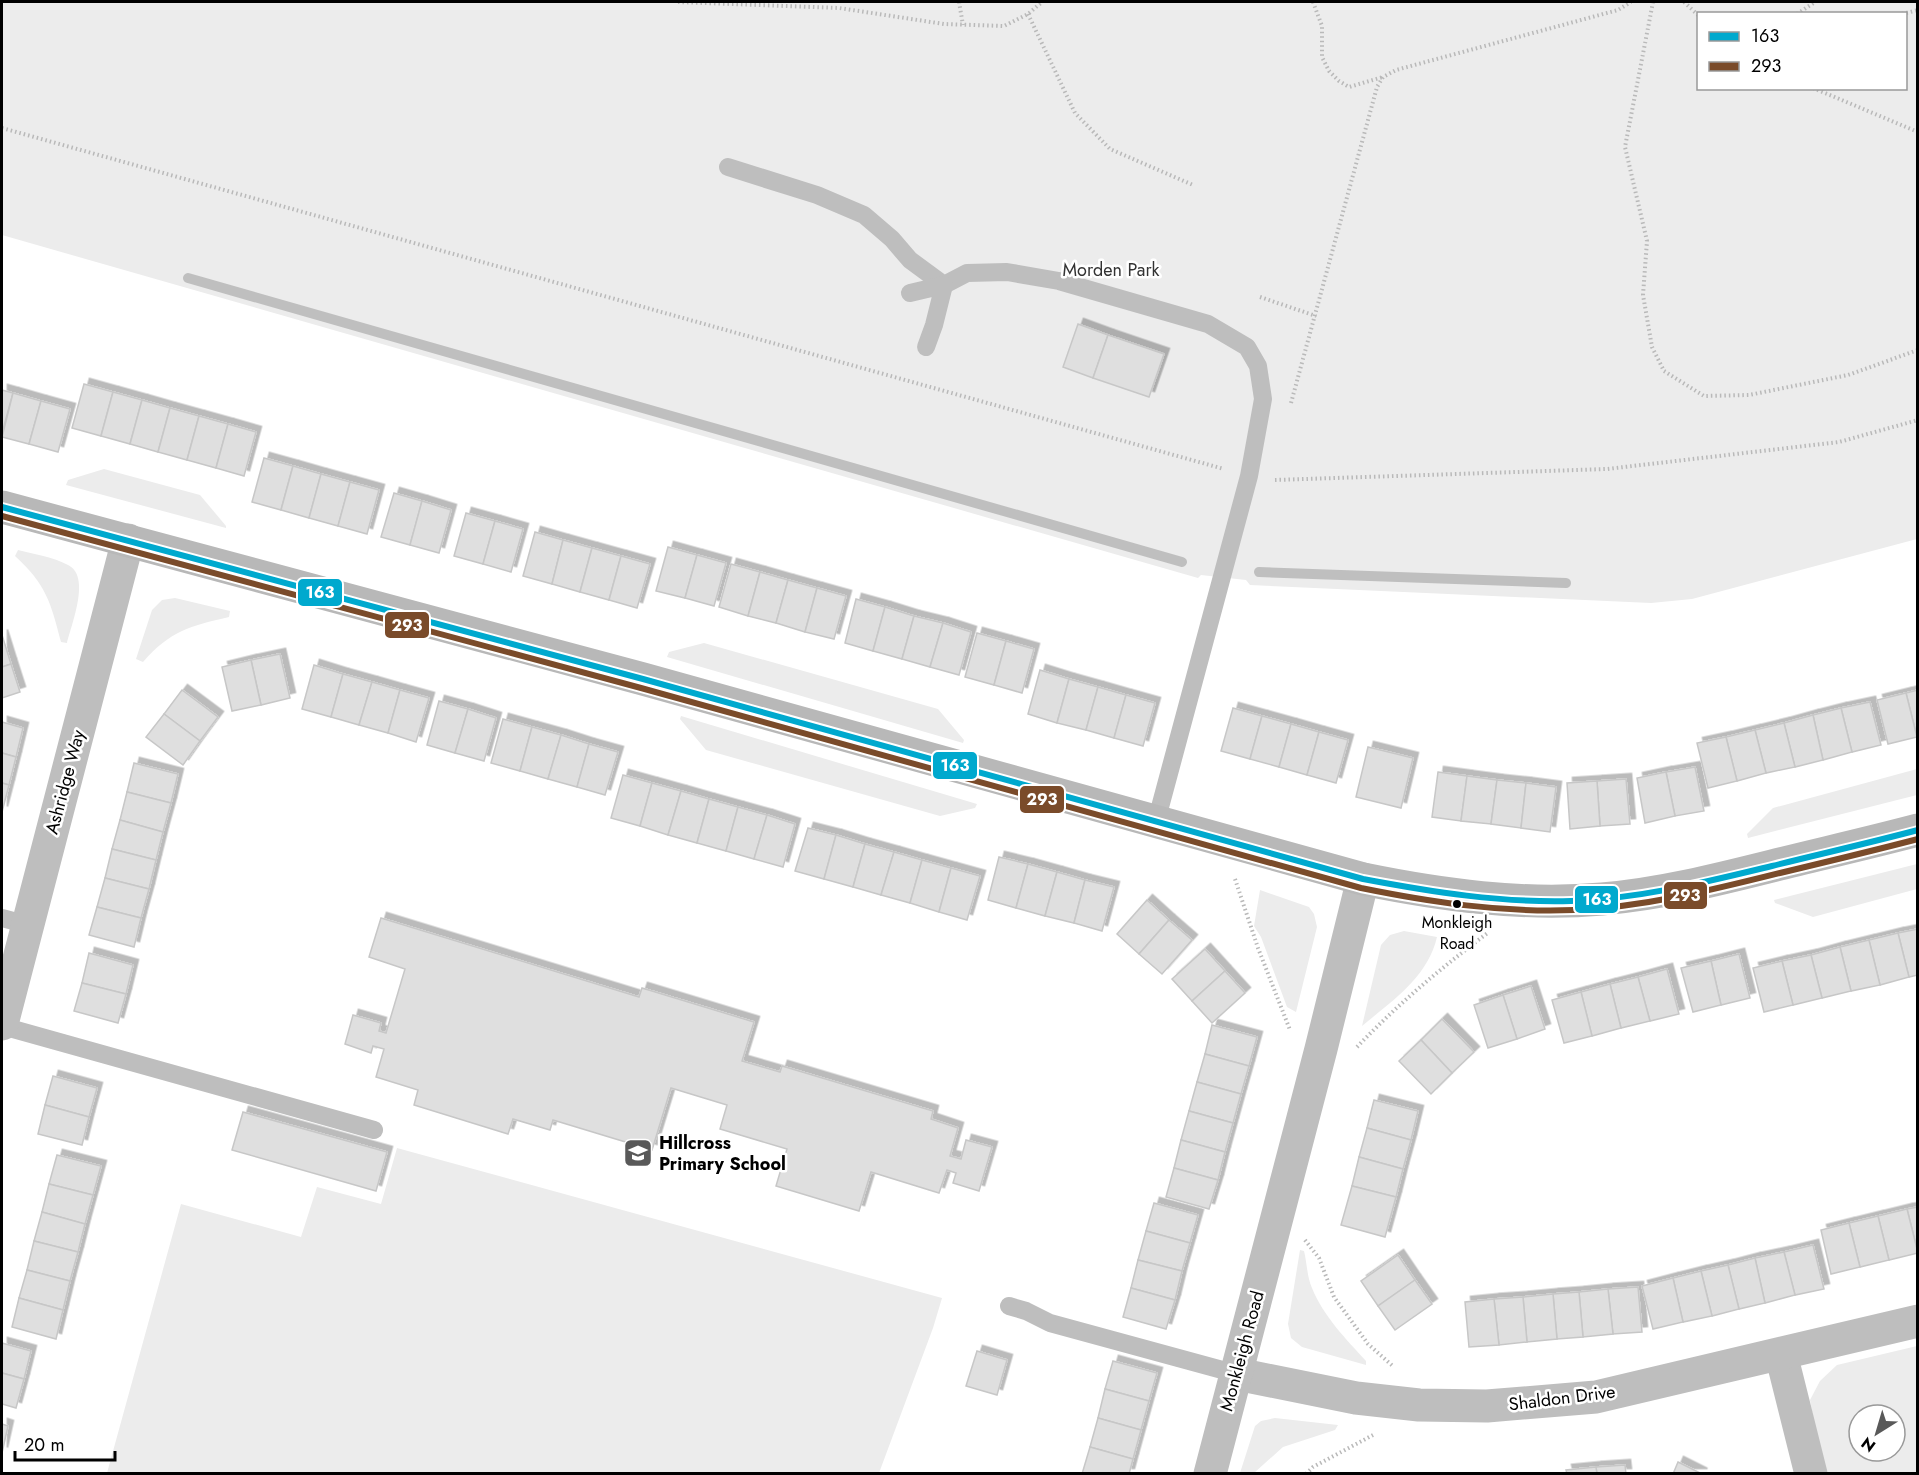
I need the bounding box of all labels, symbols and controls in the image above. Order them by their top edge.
legend [1697,12,1907,90]
text: 163 [1751,23,1779,49]
text: 293 [1751,53,1782,79]
park label: Morden Park [1062,257,1160,283]
line badge: 163 [297,578,343,607]
text: 163 [306,581,334,604]
line badge: 293 [384,611,430,639]
text: 293 [391,614,423,637]
street label: Ashridge Way [39,727,91,837]
line badge: 163 [932,751,978,780]
text: 163 [941,754,969,777]
line badge: 293 [1019,785,1065,814]
text: 293 [1026,788,1058,811]
line badge: 293 [1663,881,1708,910]
text: 293 [1669,884,1701,907]
line badge: 163 [1574,885,1619,914]
text: 163 [1583,888,1611,911]
marker: Monkleigh Road [1451,898,1463,910]
place label: Monkleigh Road [1422,911,1492,955]
place label: Hillcross Primary School [659,1130,786,1177]
school or university icon: Hillcross Primary School [622,1137,654,1169]
street label: Monkleigh Road [1213,1288,1271,1414]
street label: Shaldon Drive [1507,1379,1617,1417]
north arrow [1847,1403,1907,1463]
scale bar [15,1424,116,1462]
text: 20 m [24,1432,64,1458]
text: N [1856,1432,1880,1458]

